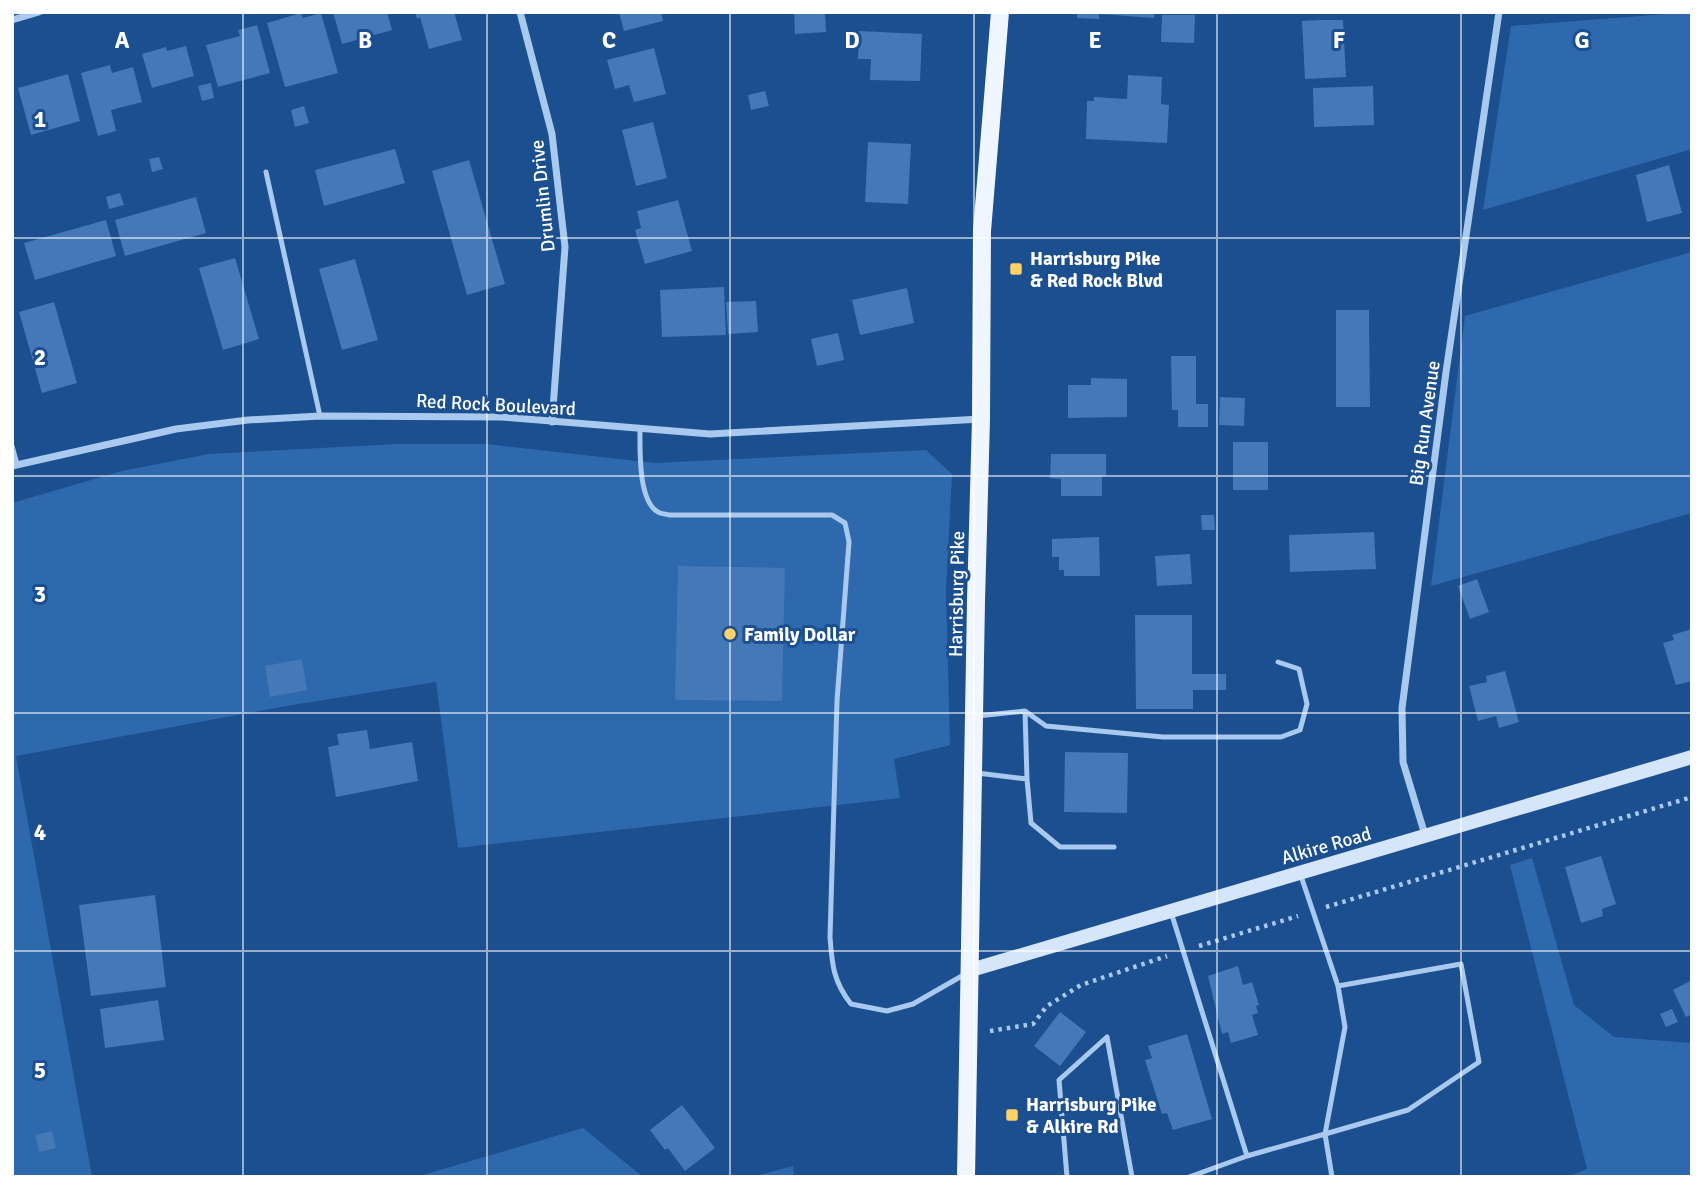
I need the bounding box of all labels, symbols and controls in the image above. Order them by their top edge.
text: A [115,26,130,55]
text: B [358,26,372,55]
text: C [602,26,616,55]
text: D [844,26,860,55]
text: E [1088,26,1102,55]
text: F [1333,26,1345,55]
text: G [1574,26,1590,55]
text: 1 [34,105,46,134]
street label: Drumlin Drive [525,139,561,253]
place label: Harrisburg Pike & Red Rock Blvd [1030,247,1163,293]
marker: Harrisburg Pike & Red Rock Blvd [1008,261,1024,277]
text: 2 [34,343,46,372]
street label: Big Run Avenue [1404,359,1446,487]
street label: Red Rock Boulevard [415,389,577,421]
street label: Harrisburg Pike [944,531,970,657]
text: 3 [34,580,46,609]
place label: Family Dollar [744,623,856,647]
marker: Family Dollar [722,626,738,642]
text: 4 [34,818,46,847]
street label: Alkire Road [1278,822,1374,870]
text: 5 [34,1056,46,1085]
place label: Harrisburg Pike & Alkire Rd [1026,1093,1157,1139]
marker: Harrisburg Pike & Alkire Rd [1004,1107,1020,1123]

